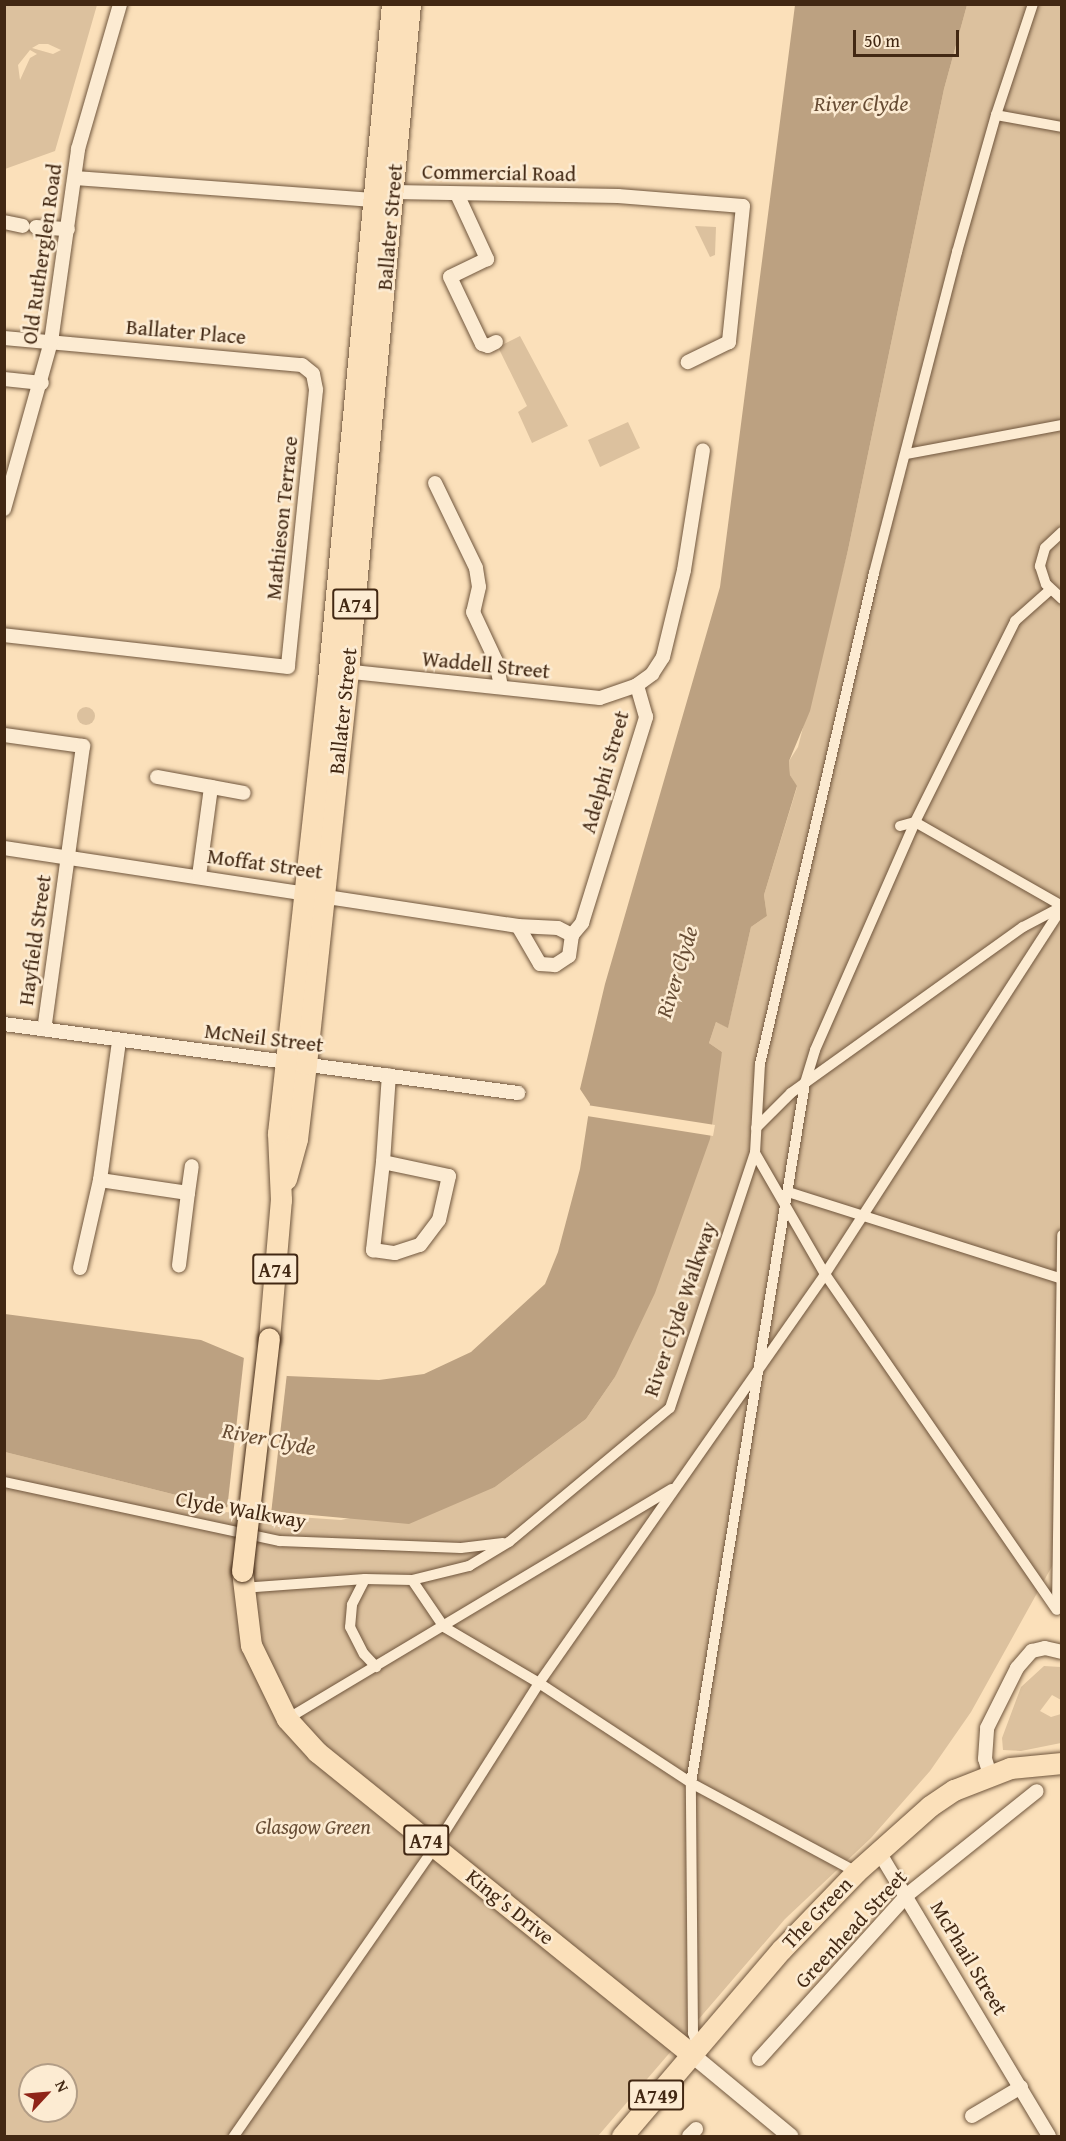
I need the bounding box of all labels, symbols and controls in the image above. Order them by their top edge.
scale bar [856,18,962,56]
text: 50 m [864,27,900,54]
water label: River Clyde [814,91,908,117]
street label: Commercial Road [422,159,576,187]
street label: Old Rutherglen Road [17,162,67,346]
street label: Ballater Street [372,163,408,291]
street label: Ballater Place [125,314,247,350]
street label: Mathieson Terrace [261,435,303,601]
road number: A74 [331,587,379,621]
street label: Ballater Street [324,646,362,776]
street label: Waddell Street [421,646,551,684]
street label: Adelphi Street [575,708,635,836]
street label: Moffat Street [206,843,324,885]
street label: Hayfield Street [13,873,57,1007]
water label: River Clyde [651,923,703,1021]
street label: McNeil Street [203,1018,325,1058]
street label: River Clyde Walkway [638,1218,722,1400]
road number: A74 [251,1252,299,1286]
water label: River Clyde [220,1417,318,1461]
street label: Clyde Walkway [174,1486,308,1534]
park label: Glasgow Green [255,1814,371,1840]
road number: A74 [402,1823,450,1857]
street label: King's Drive [461,1864,559,1950]
street label: Greenhead Street [790,1865,912,1993]
street label: The Green [777,1872,857,1954]
street label: McPhail Street [925,1896,1013,2020]
north arrow [18,2063,78,2123]
text: N [49,2076,76,2096]
road number: A749 [628,2078,684,2112]

